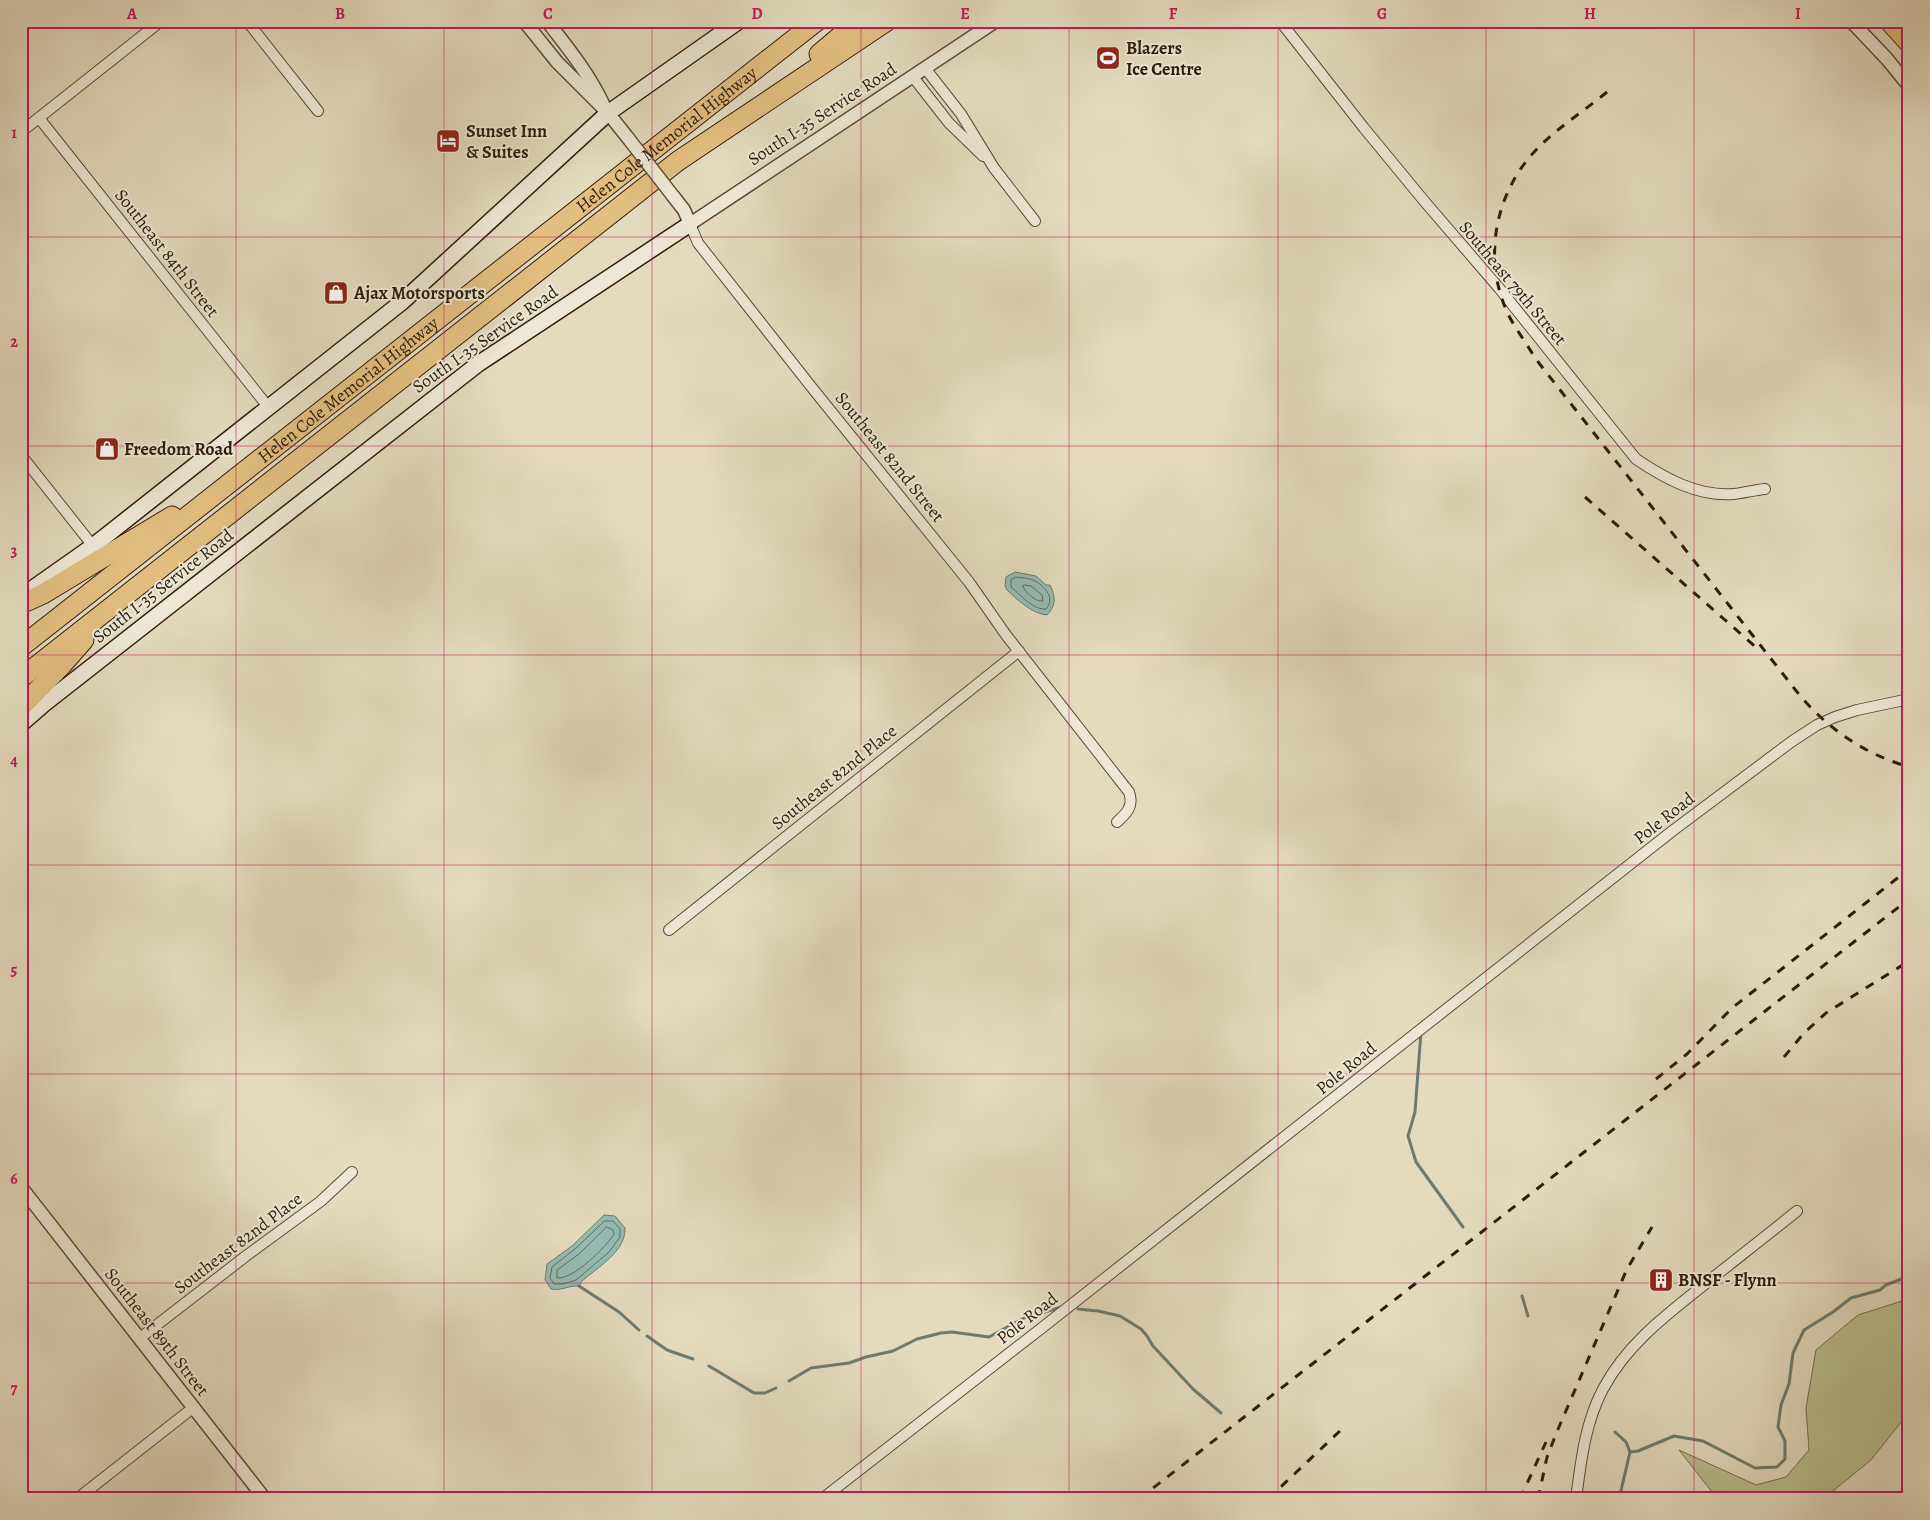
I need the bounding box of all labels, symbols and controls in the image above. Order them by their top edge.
text: A [126,3,138,25]
text: B [335,3,345,25]
text: C [543,3,553,25]
text: D [751,3,763,25]
text: E [960,3,970,25]
text: F [1169,3,1178,25]
text: G [1377,3,1387,25]
text: H [1584,3,1596,25]
text: I [1795,3,1801,25]
place label: Blazers Ice Centre [1126,36,1202,81]
sports icon: Blazers Ice Centre [1095,45,1121,71]
street label: South I-35 Service Road [743,57,901,171]
street label: Helen Cole Memorial Highway [571,60,762,218]
place label: Sunset Inn & Suites [466,119,547,164]
text: 1 [11,122,17,144]
hotel icon: Sunset Inn & Suites [435,128,461,154]
street label: Southeast 84th Street [109,184,225,322]
street label: Southeast 79th Street [1454,216,1572,350]
street label: South I-35 Service Road [407,279,563,398]
shop icon: Ajax Motorsports [323,280,349,306]
place label: Ajax Motorsports [353,281,485,305]
street label: Helen Cole Memorial Highway [253,311,444,468]
text: 2 [10,331,18,353]
street label: Southeast 82nd Street [830,387,950,527]
shop icon: Freedom Road [94,436,120,462]
place label: Freedom Road [124,437,233,461]
street label: South I-35 Service Road [88,523,239,649]
text: 3 [11,540,18,562]
street label: Southeast 82nd Place [766,719,902,835]
text: 4 [10,750,18,772]
street label: Pole Road [1628,786,1700,849]
text: 5 [11,959,18,981]
street label: Pole Road [1311,1036,1382,1100]
text: 6 [10,1168,18,1190]
street label: Southeast 82nd Place [169,1187,307,1299]
street label: Southeast 89th Street [99,1263,215,1401]
building icon: BNSF - Flynn [1648,1267,1674,1293]
place label: BNSF - Flynn [1678,1268,1777,1292]
street label: Pole Road [991,1286,1063,1349]
text: 7 [11,1378,18,1400]

